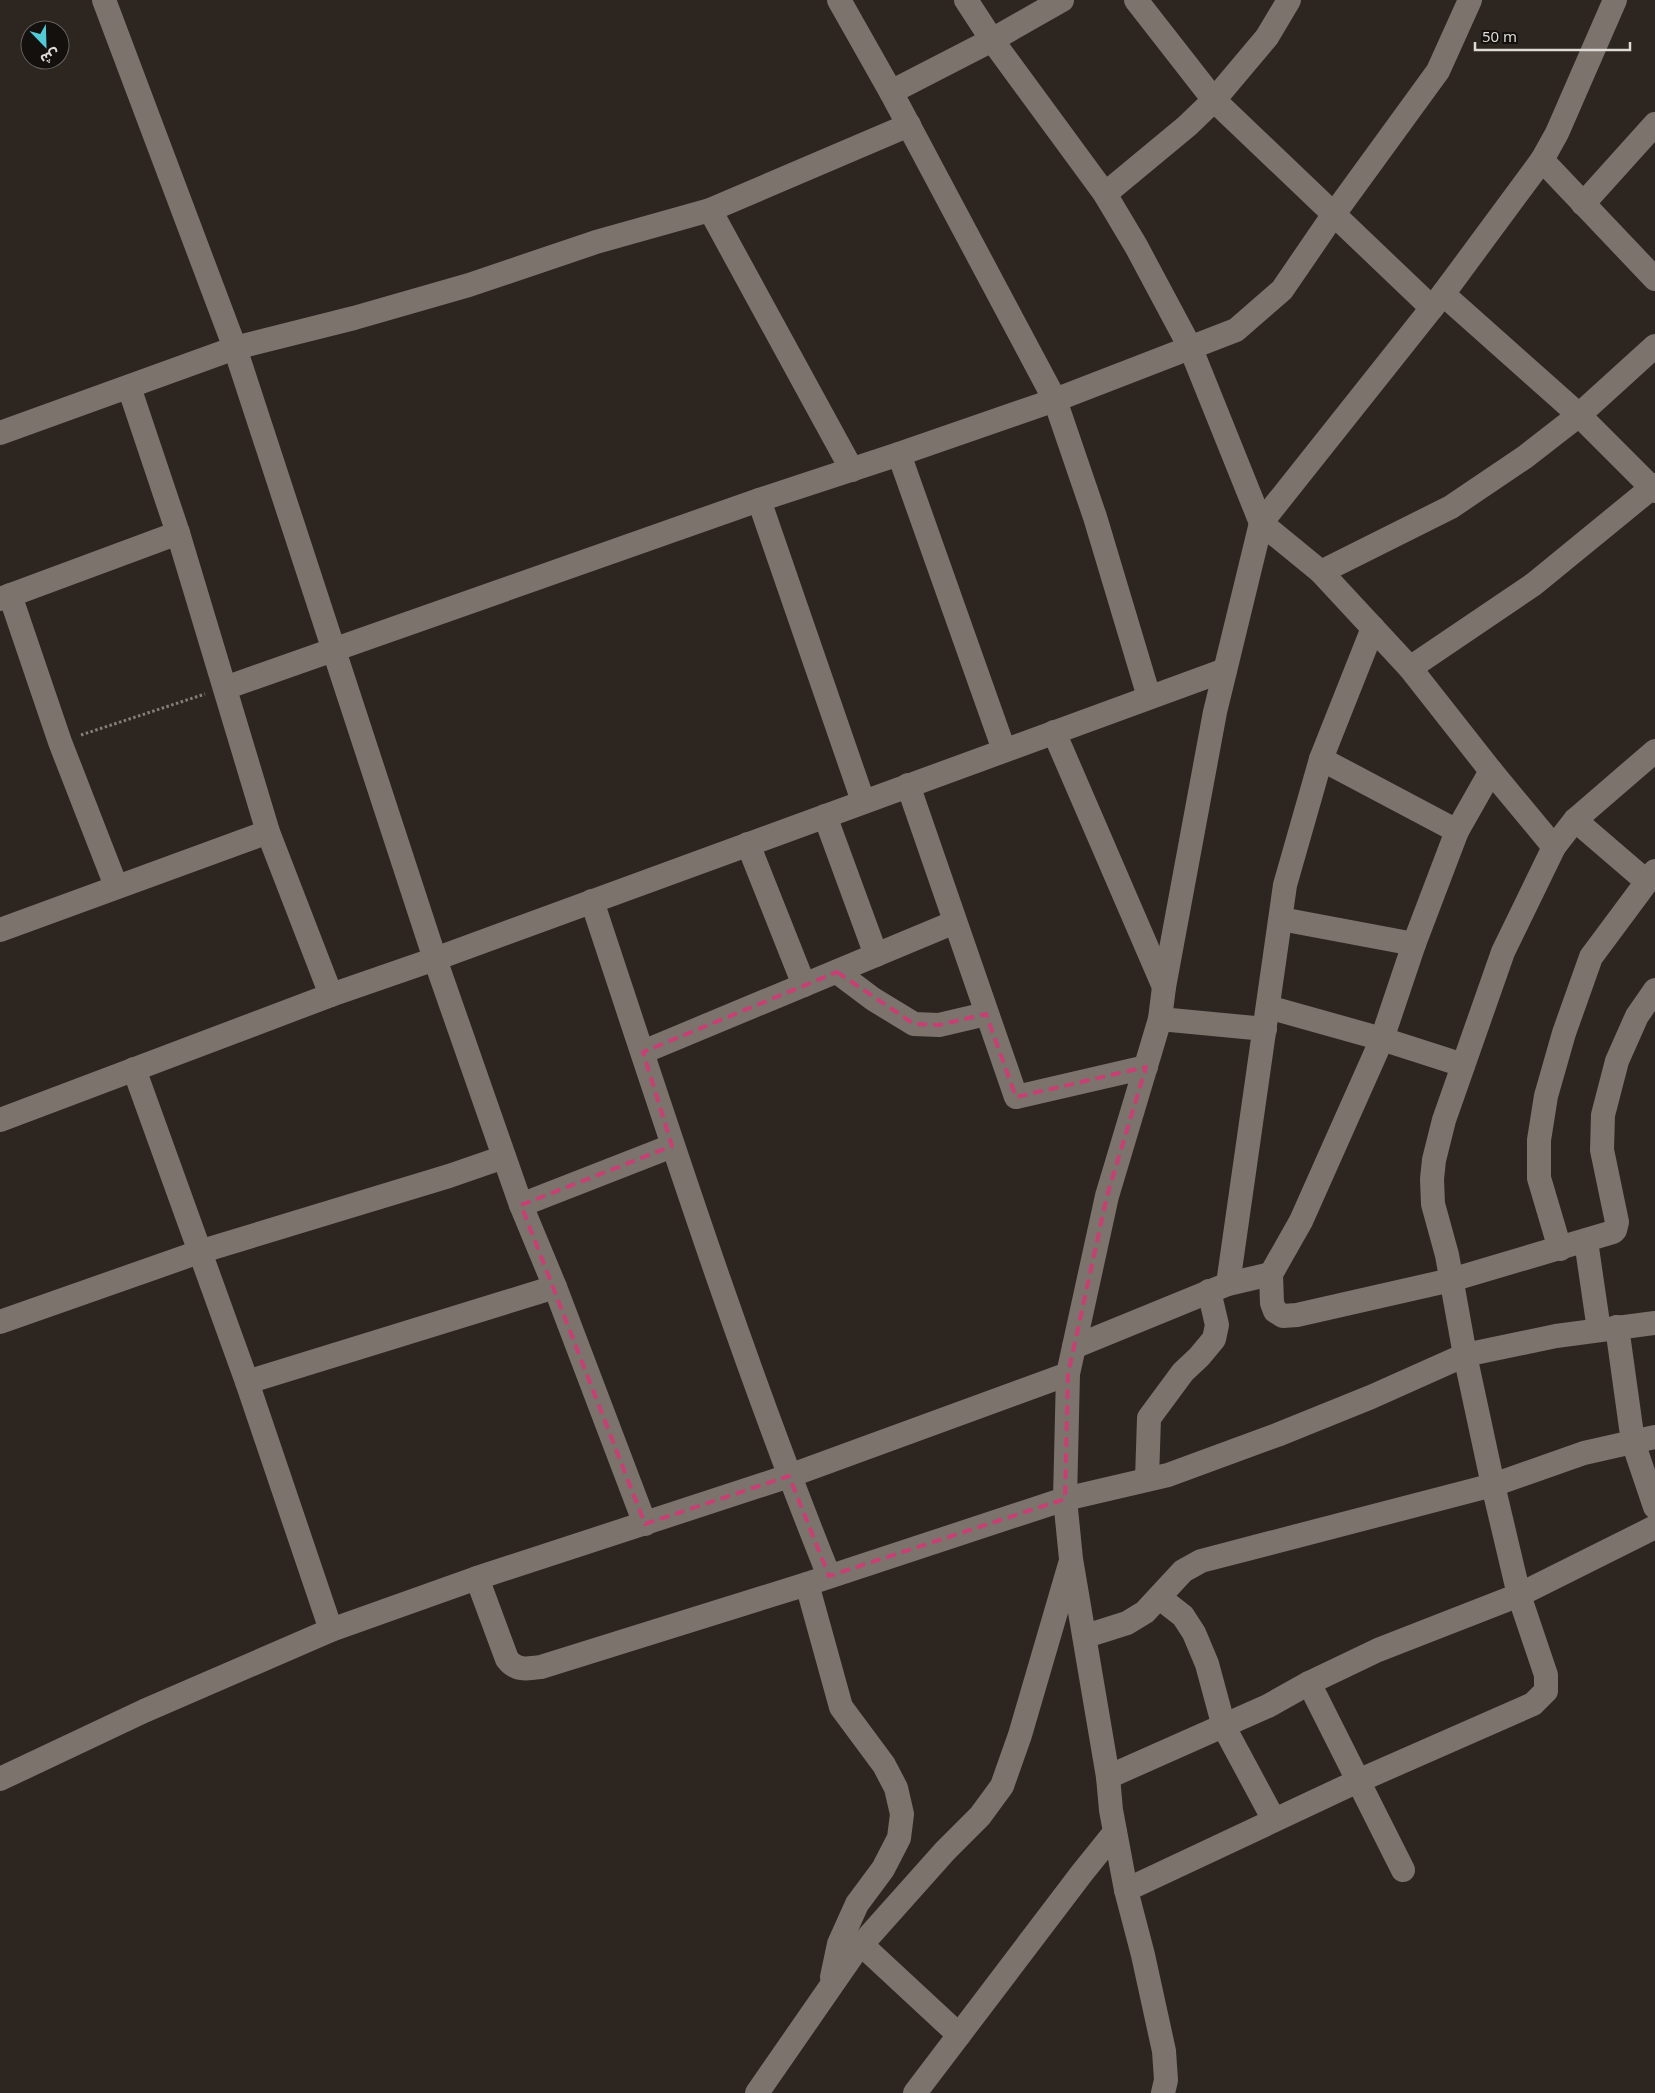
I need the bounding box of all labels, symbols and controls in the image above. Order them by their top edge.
north arrow [20,20,70,70]
scale bar [1475,20,1630,52]
text: 50 m [1482,21,1517,53]
text: ش [35,39,64,74]

